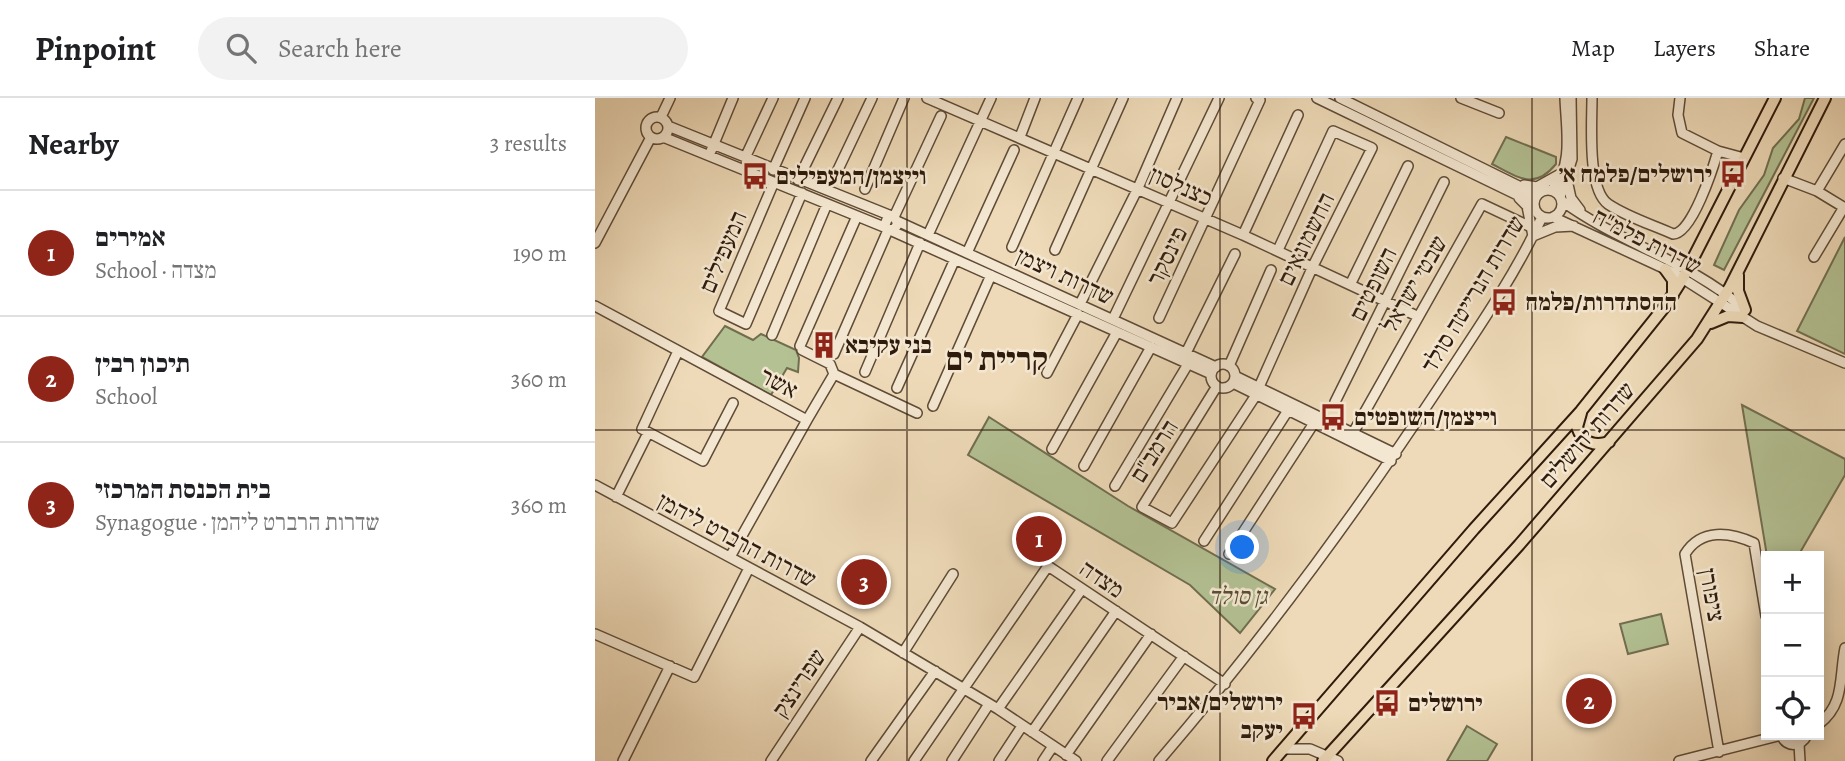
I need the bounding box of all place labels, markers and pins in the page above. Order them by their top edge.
place label: ירושלים/פלמח א׳ [1558,158,1712,190]
bus stop icon: ירושלים/פלמח א׳ [1718,159,1748,189]
place label: וייצמן/המעפילים [776,160,927,192]
bus stop icon: וייצמן/המעפילים [740,161,770,191]
place label: ההסתדרות/פלמח [1525,286,1677,318]
bus stop icon: ההסתדרות/פלמח [1489,287,1519,317]
place label: בני עקיבא [845,329,932,361]
building icon: בני עקיבא [809,330,839,360]
place label: וייצמן/השופטים [1354,401,1498,433]
bus stop icon: וייצמן/השופטים [1318,402,1348,432]
pin: 1 [1016,513,1062,565]
pin: 3 [841,556,887,608]
pin: 2 [1566,675,1612,727]
place label: ירושלים/אביר יעקב [1157,686,1283,746]
place label: ירושלים [1408,687,1483,719]
bus stop icon: ירושלים [1372,688,1402,718]
bus stop icon: ירושלים/אביר יעקב [1289,701,1319,731]

